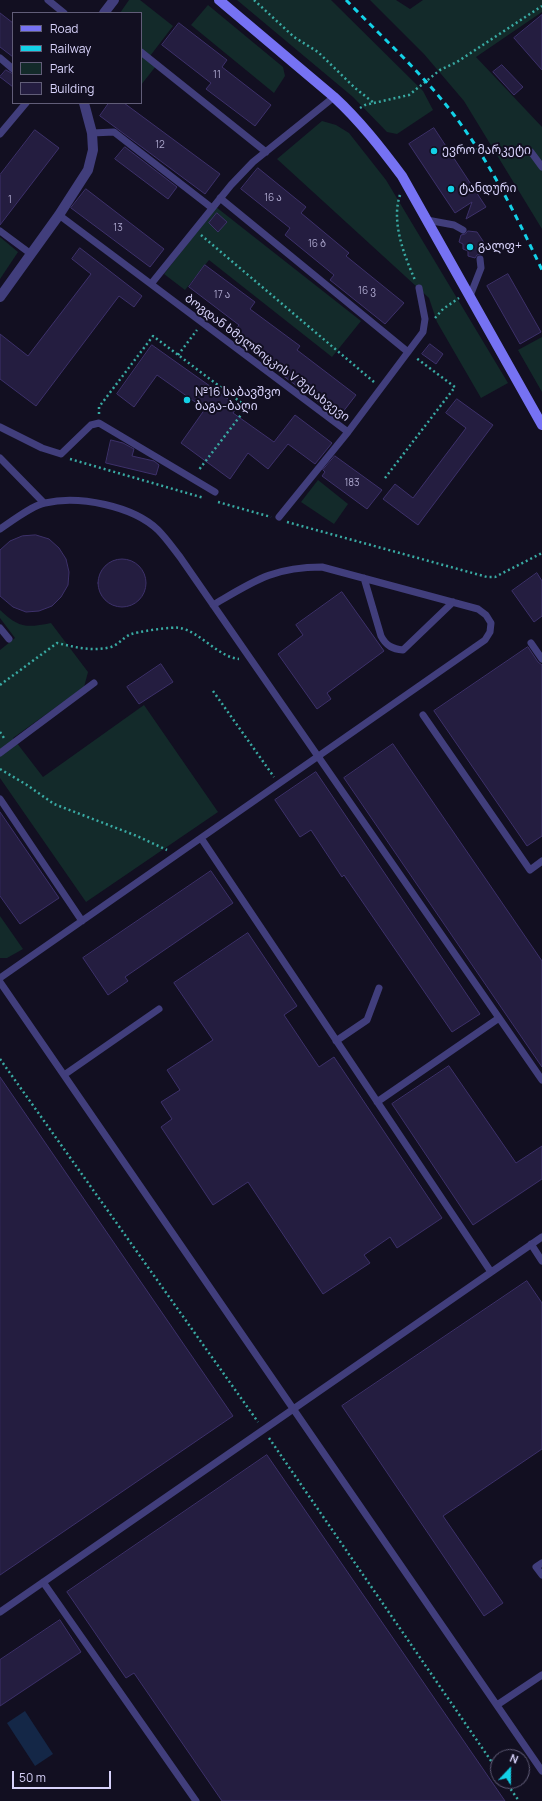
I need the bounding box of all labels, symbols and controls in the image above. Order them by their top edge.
legend [12,12,142,104]
text: Road [50,20,78,37]
text: Railway [50,40,91,57]
text: Park [50,60,74,77]
house number: 11 [213,69,221,81]
text: Building [50,80,94,97]
house number: 12 [155,139,165,151]
place label: ევრო მარკეტი [442,144,531,158]
marker: ევრო მარკეტი [429,146,439,156]
place label: ტანდური [459,182,516,196]
marker: ტანდური [446,184,456,194]
house number: 16 ა [264,192,282,204]
house number: 1 [8,194,12,206]
house number: 13 [113,222,123,234]
house number: 16 ბ [308,238,326,250]
place label: გალფ+ [478,240,522,254]
marker: გალფ+ [465,242,475,252]
house number: 16 ვ [358,285,376,297]
house number: 17 ა [214,289,230,301]
street label: ბოგდან ხმელნიცკის V შესახვევი [182,291,352,425]
place label: №16 საბავშვო ბაგა-ბაღი [195,386,281,414]
marker: №16 საბავშვო ბაგა-ბაღი [182,395,192,405]
house number: 183 [344,477,360,489]
north arrow [490,1749,530,1789]
text: N [508,1750,521,1767]
scale bar [14,1763,113,1789]
text: 50 m [19,1769,46,1786]

